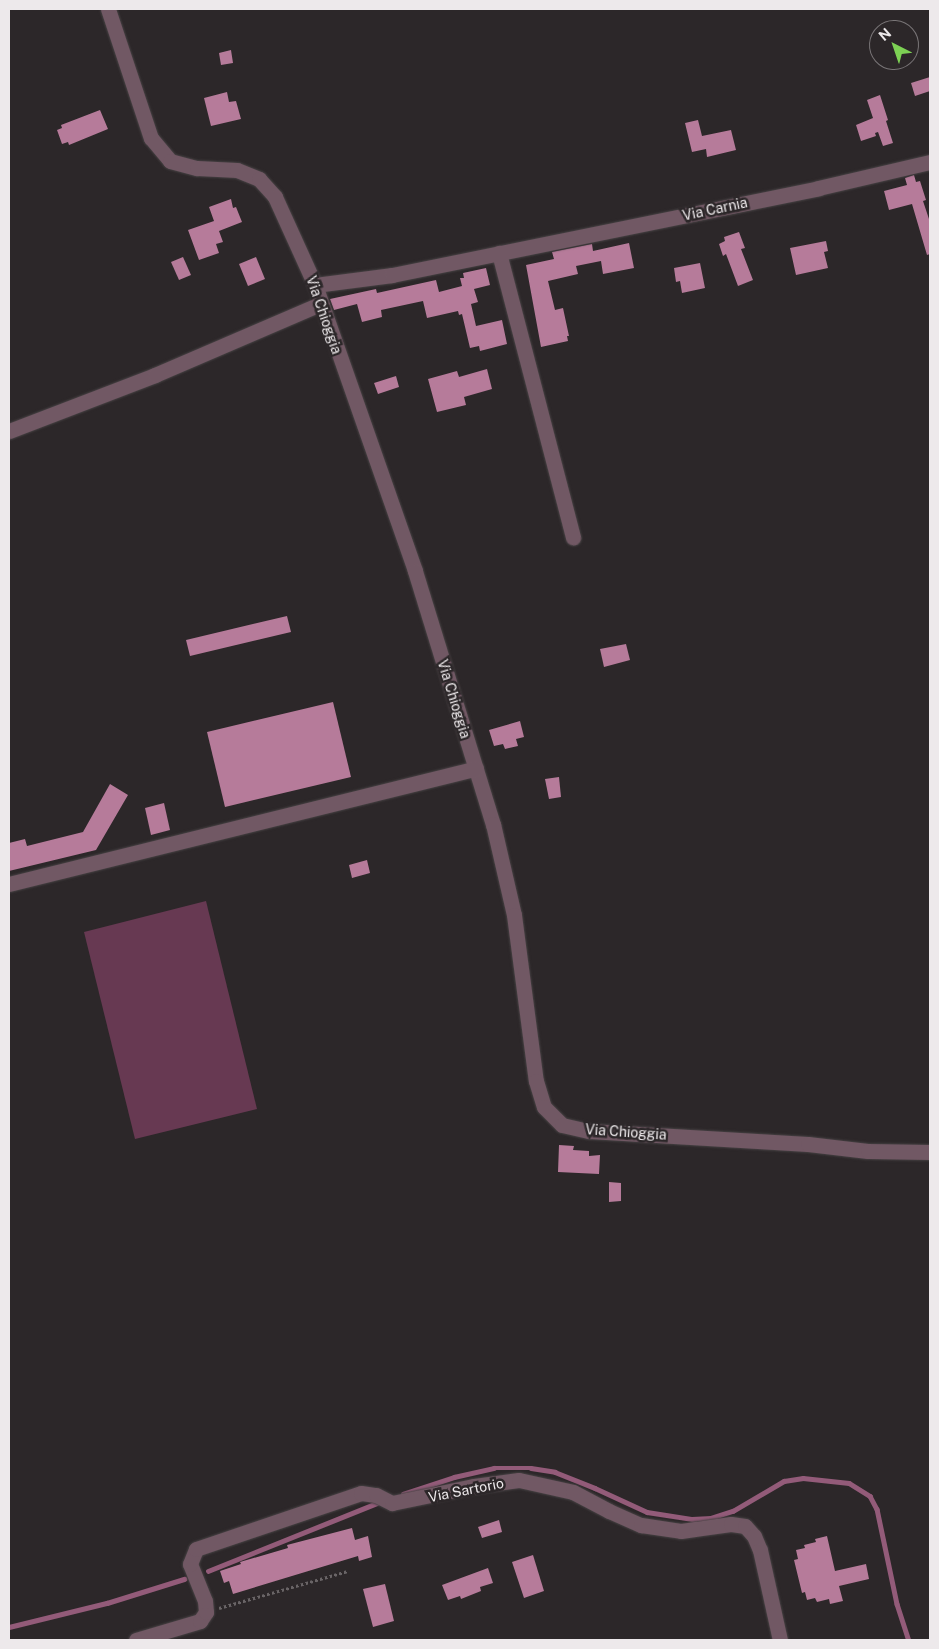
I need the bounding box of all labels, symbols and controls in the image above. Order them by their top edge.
north arrow [869,20,919,70]
text: N [875,25,894,44]
street label: Via Carnia [681,194,749,224]
street label: Via Chioggia [303,274,345,356]
street label: Via Chioggia [434,658,474,740]
street label: Via Chioggia [585,1121,667,1143]
street label: Via Sartorio [427,1474,505,1506]

